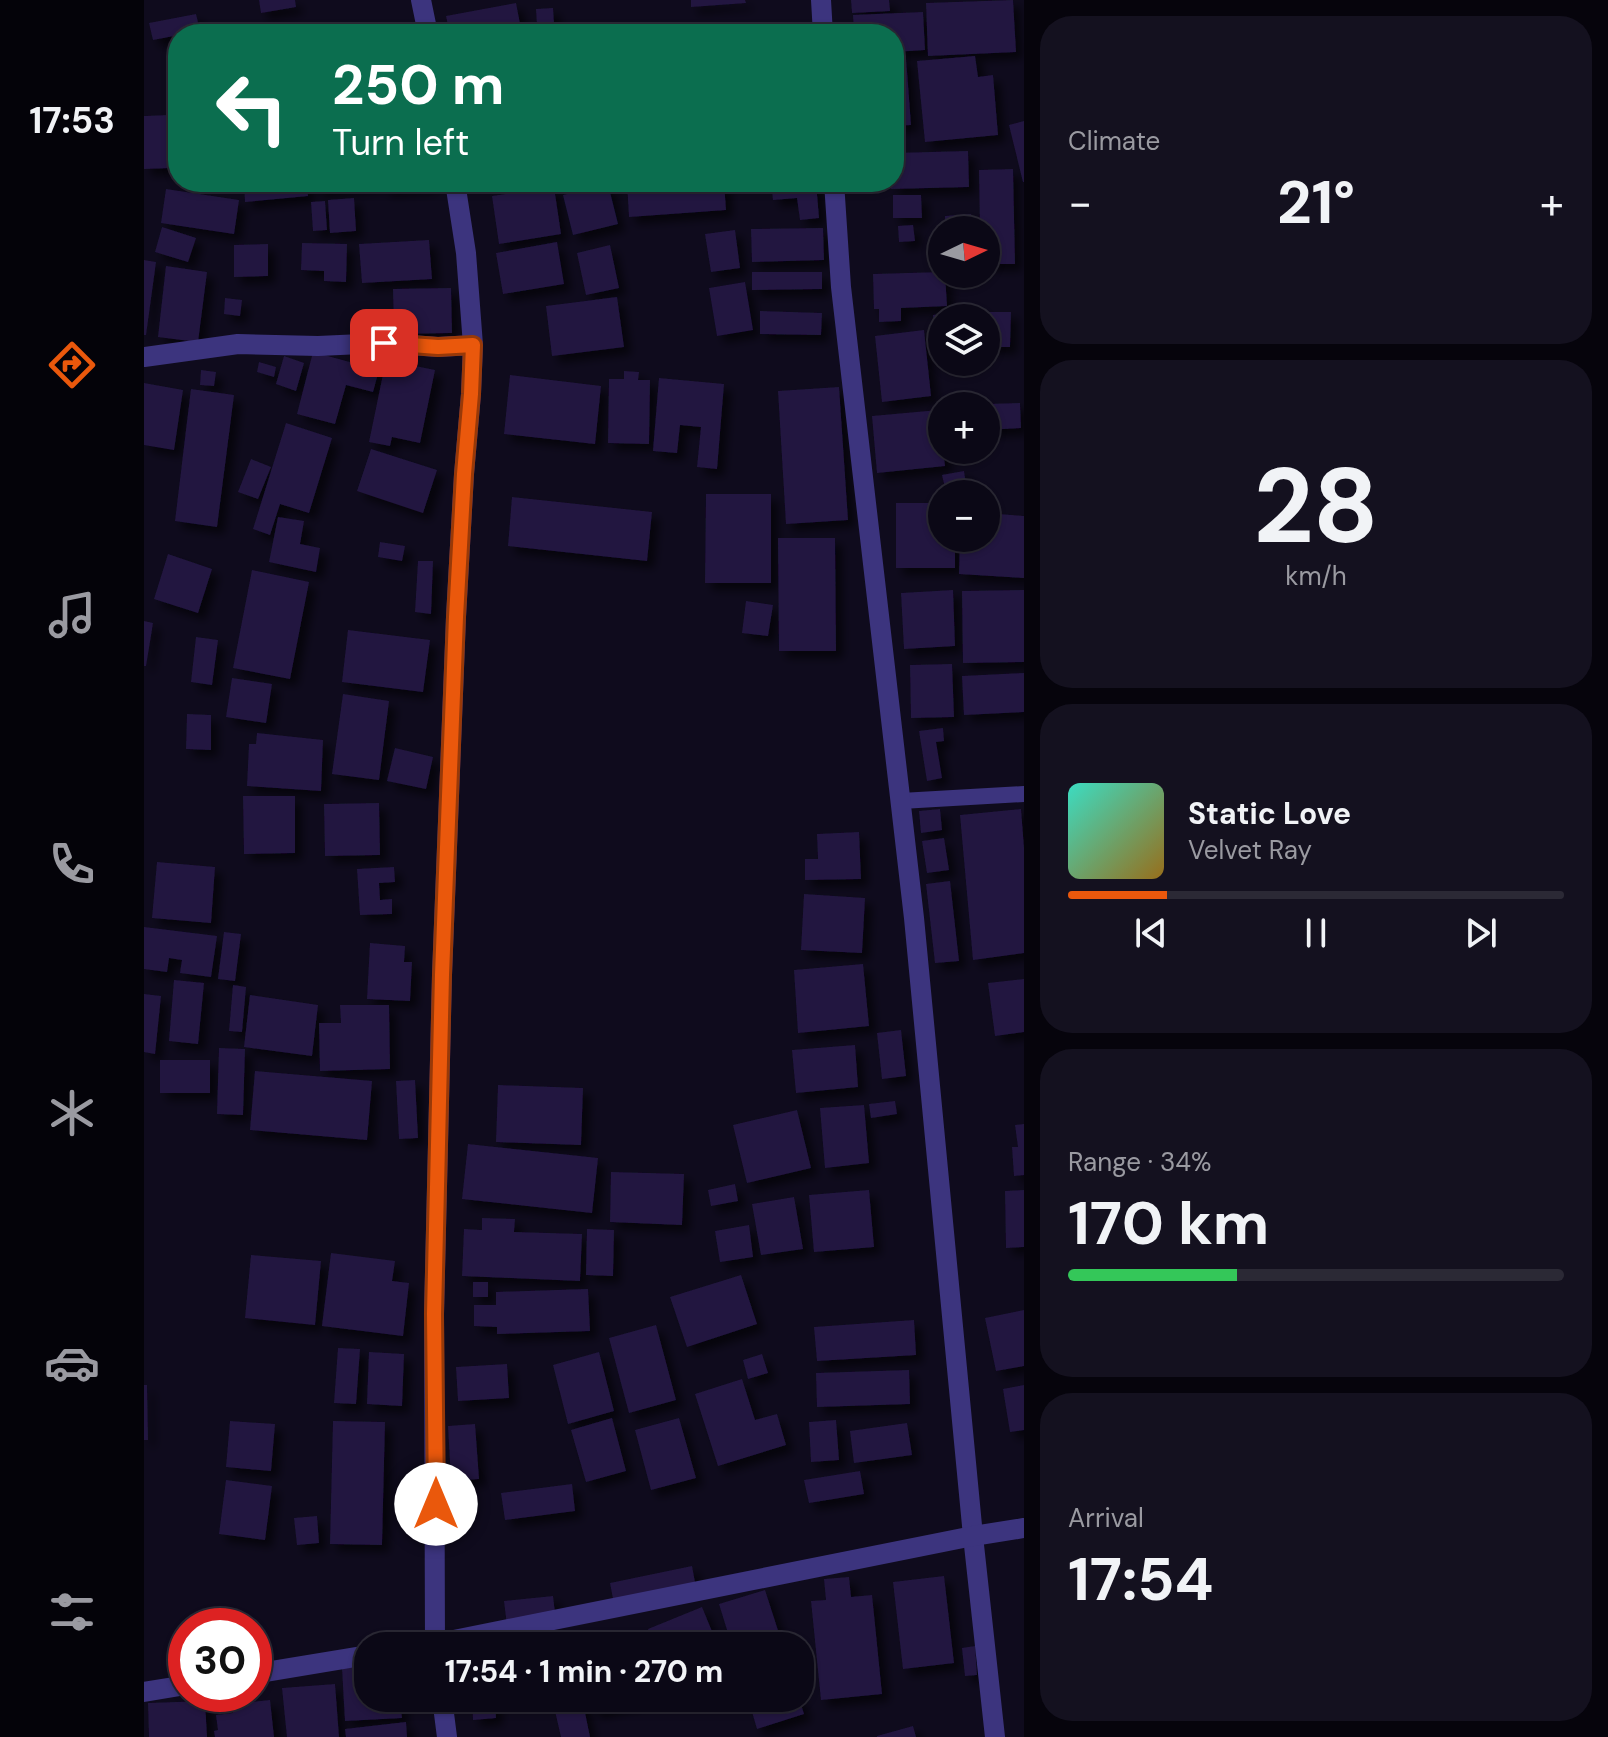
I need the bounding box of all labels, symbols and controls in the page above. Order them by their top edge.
text: 250 m [332,48,504,121]
icon: left [200,56,304,160]
text: 17:53 [29,97,115,144]
text: Turn left [332,119,469,166]
text: Climate [1068,124,1160,158]
text: 21° [1277,163,1355,242]
text: − [1068,174,1092,232]
text: + [1540,174,1564,232]
north arrow [928,216,1000,288]
map controls [928,216,1000,552]
button: layers [928,304,1000,376]
pin [350,309,418,377]
icon: arrive [362,321,406,365]
icon: directions [44,337,100,393]
button: + [928,392,1000,464]
text: 28 [1253,439,1379,574]
button: − [928,480,1000,552]
text: km/h [1285,559,1347,593]
icon: music [44,587,100,643]
text: Static Love [1188,794,1351,833]
text: Velvet Ray [1188,833,1312,867]
icon: phone [44,836,100,892]
icon: previous [1129,911,1173,955]
icon: pause [1294,911,1338,955]
icon: next [1459,911,1503,955]
icon: climate [44,1085,100,1141]
text: Range · 34% [1068,1145,1211,1179]
text: 170 km [1068,1184,1269,1263]
icon: car [44,1335,100,1391]
position arrow [394,1462,478,1546]
text: Arrival [1068,1501,1144,1535]
text: 17:54 [1068,1540,1214,1619]
icon: filters [44,1584,100,1640]
speed limit sign: 30 [168,1608,272,1712]
text: 17:54 · 1 min · 270 m [445,1652,723,1691]

